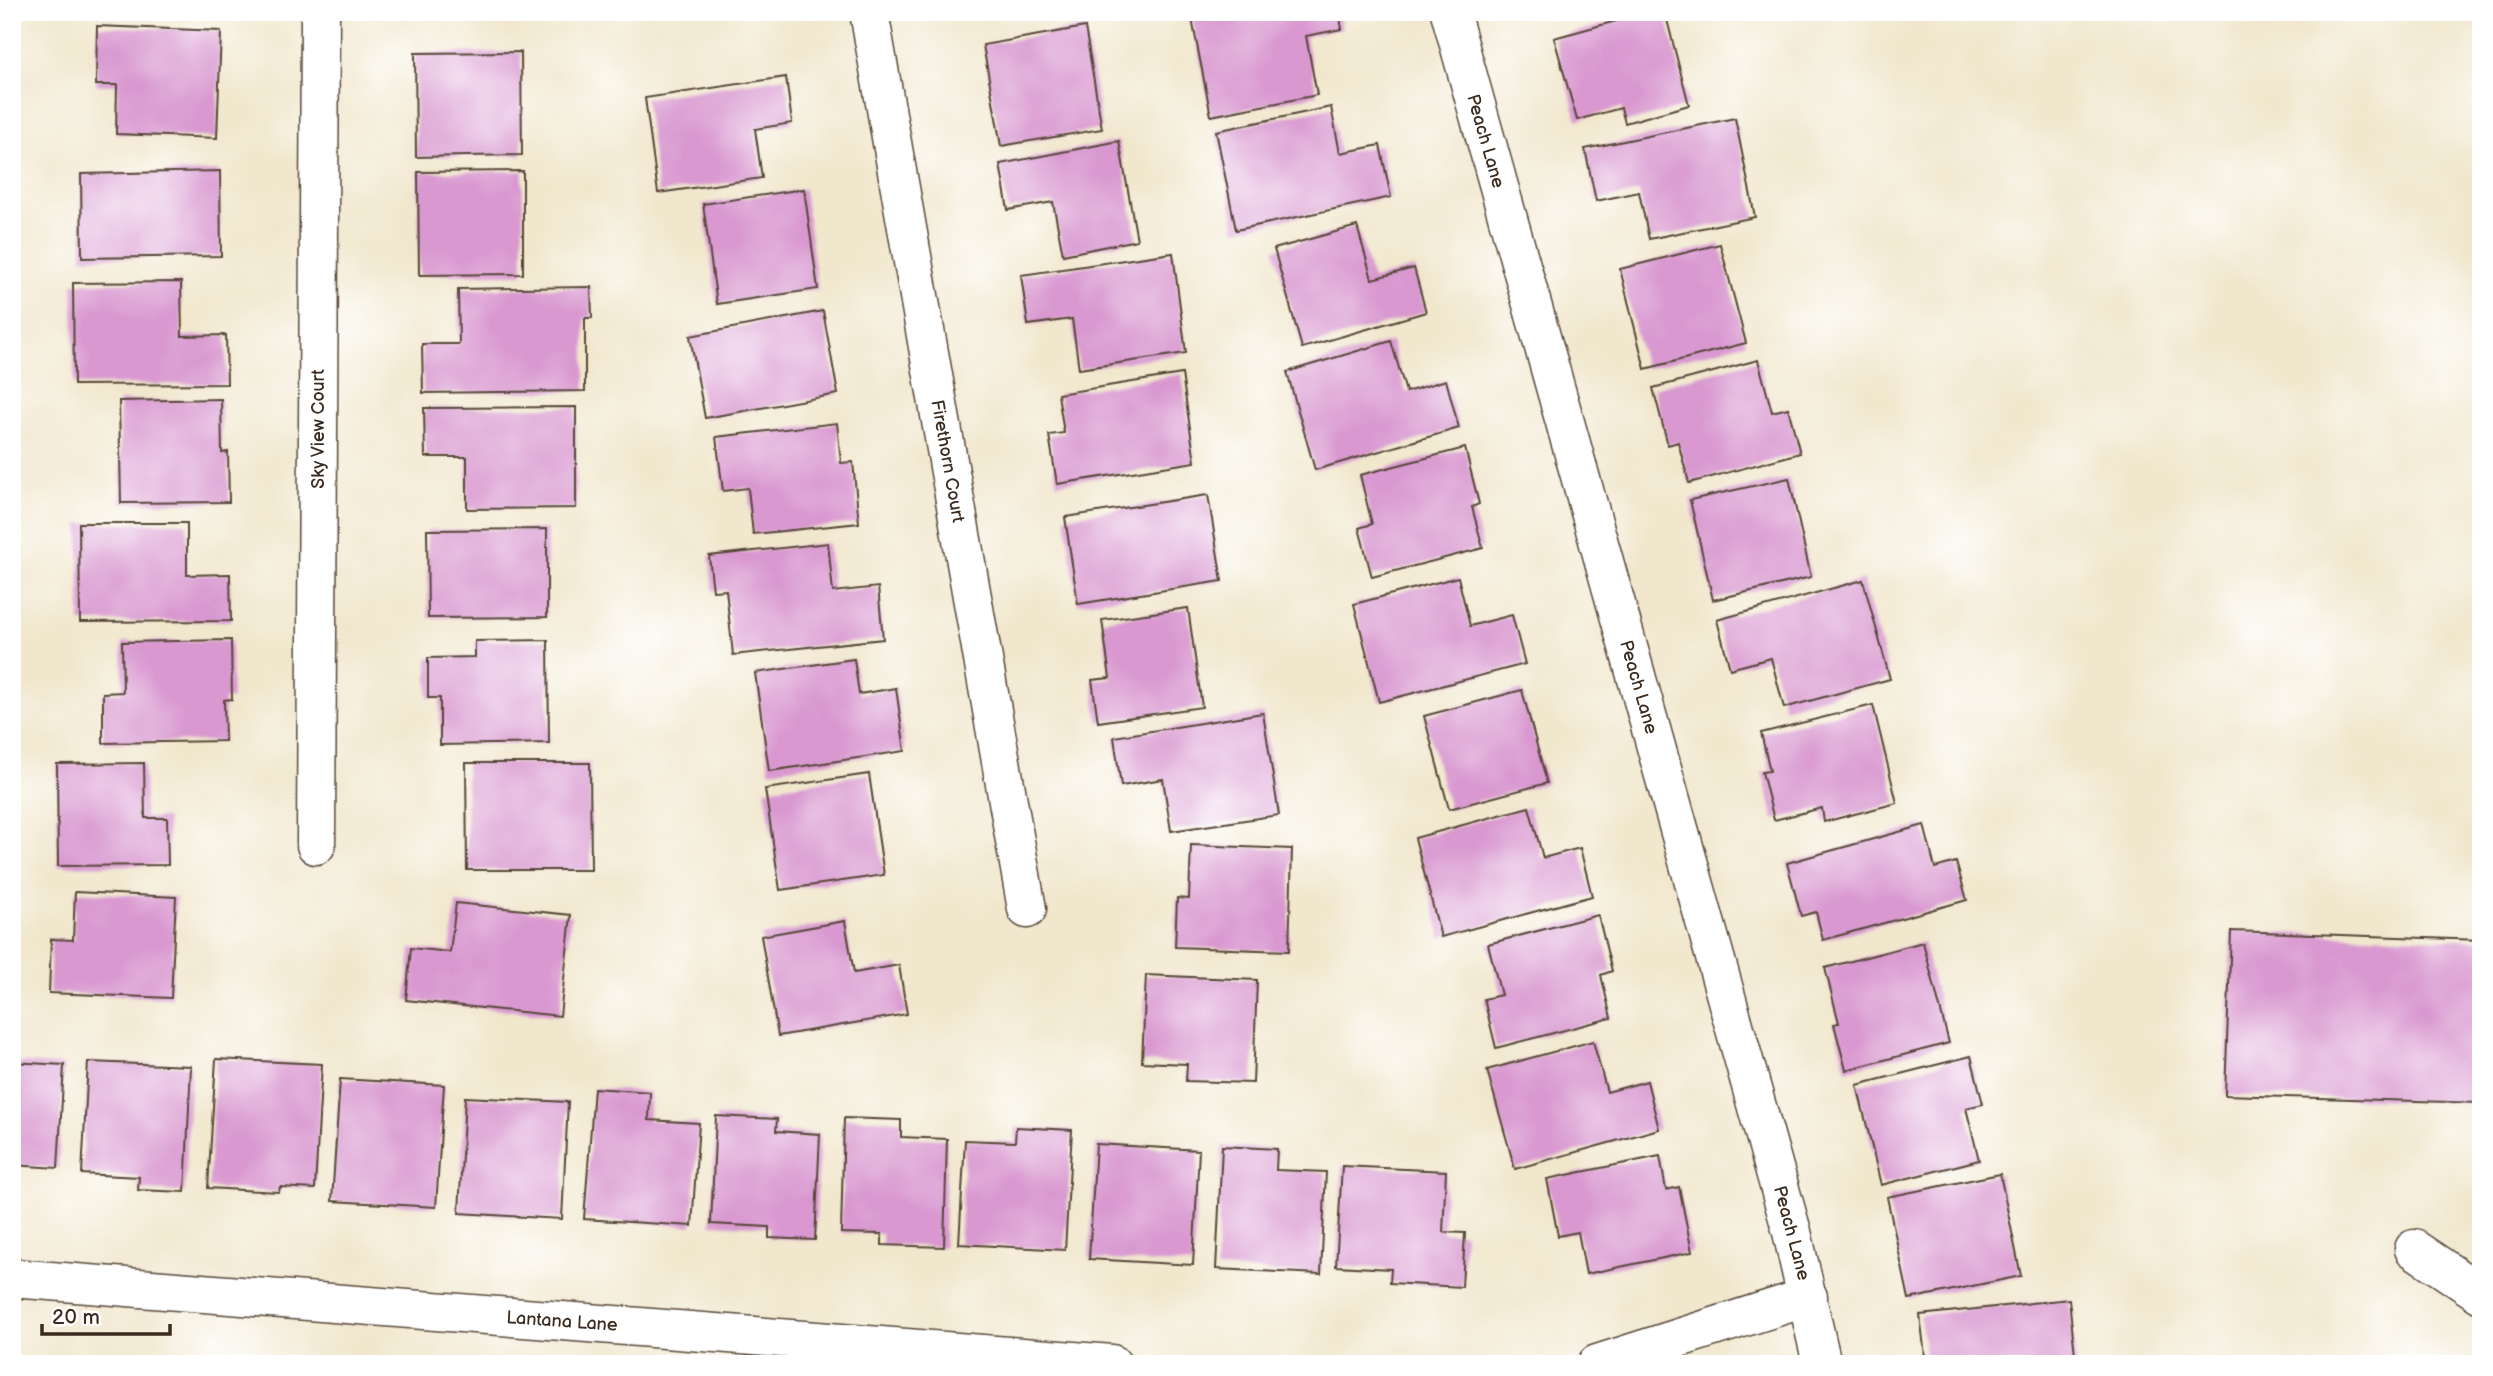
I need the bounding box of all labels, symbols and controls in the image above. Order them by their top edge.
street label: Peach Lane [1462,92,1509,191]
street label: Sky View Court [308,369,329,489]
street label: Firethorn Court [926,398,969,524]
street label: Peach Lane [1615,638,1662,737]
street label: Peach Lane [1769,1184,1814,1283]
scale bar [42,1292,170,1336]
text: 20 m [52,1305,100,1330]
street label: Lantana Lane [506,1307,619,1336]

